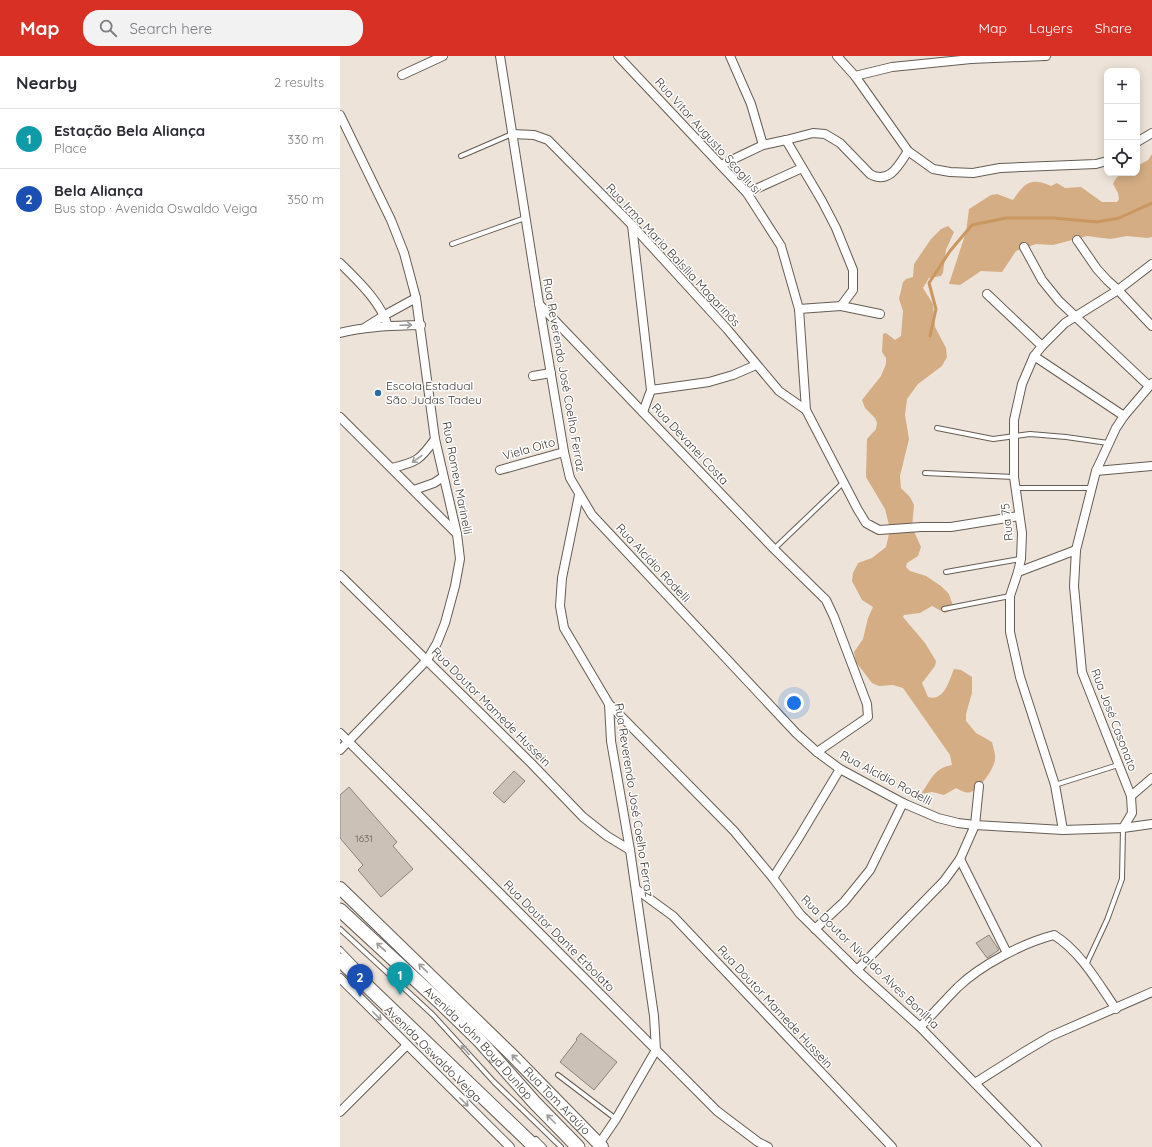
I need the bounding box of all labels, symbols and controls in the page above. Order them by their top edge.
search box [83,10,363,46]
text: Map [20,16,59,40]
icon: search [97,17,119,39]
text: Search here [129,19,212,38]
text: Map [978,19,1007,37]
text: Layers [1029,19,1073,37]
text: Share [1095,19,1132,37]
map controls [1104,68,1140,176]
button: + [1104,68,1140,104]
text: Nearby [16,72,77,93]
text: 2 results [274,74,324,90]
street label: Rua Vitor Augusto Scagliusi [652,74,765,197]
button: − [1104,104,1140,140]
text: Estação Bela Aliança [54,121,205,140]
text: 1 [26,131,32,147]
text: 330 m [287,131,324,147]
text: Place [54,140,87,156]
button: locate [1104,140,1140,176]
street label: Rua Irma Maria Balsília Magarinõs [603,180,744,330]
text: Bela Aliança [54,181,143,200]
text: 2 [25,191,33,207]
text: 350 m [287,191,324,207]
text: Bus stop · Avenida Oswaldo Veiga [54,200,257,216]
street label: Rua Reverendo José Coelho Ferraz [540,277,589,473]
one-way arrow [399,321,412,329]
place label: Escola Estadual São Judas Tadeu [386,378,482,407]
marker: Escola Estadual São Judas Tadeu [373,388,383,398]
street label: Rua Devanei Costa [649,400,732,488]
street label: Rua Romeu Marinelli [439,420,476,536]
street label: Viela Oito [501,434,557,463]
one-way arrow [412,455,423,463]
street label: Rua 75 [997,502,1016,542]
street label: Rua Alcídio Rodelli [613,520,694,605]
street label: Rua Doutor Mamede Hussein [429,644,554,769]
street label: Rua José Casonato [1088,666,1141,773]
your location [784,693,804,713]
street label: Rua Reverendo José Coelho Ferraz [612,702,657,898]
street label: Rua Alcídio Rodelli [838,747,935,808]
house number: 1631 [355,832,373,845]
street label: Rua Doutor Dante Erbolato [501,877,618,994]
street label: Rua Doutor Nivaldo Alves Bonilha [798,892,943,1032]
street label: Rua Doutor Mamede Hussein [714,942,836,1071]
one-way arrow [376,943,386,952]
pin: 1 [387,962,413,995]
one-way arrow [418,963,428,973]
pin: 2 [347,964,373,997]
street label: Avenida John Boyd Dunlop [421,983,536,1102]
street label: Avenida Oswaldo Veiga [382,1002,485,1105]
one-way arrow [372,1011,382,1021]
one-way arrow [460,1045,469,1055]
one-way arrow [511,1054,521,1064]
street label: Rua Tom Araújo [521,1063,594,1138]
one-way arrow [459,1097,469,1107]
one-way arrow [546,1114,556,1124]

